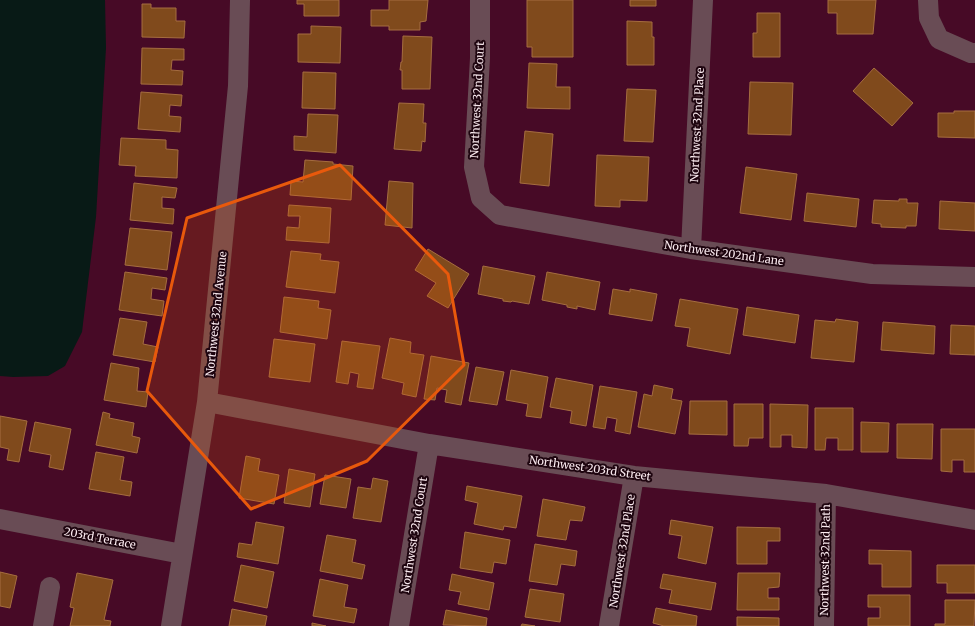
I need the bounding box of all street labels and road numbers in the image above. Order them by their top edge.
street label: Northwest 32nd Court [467,41,487,159]
street label: Northwest 32nd Place [687,67,707,183]
street label: Northwest 202nd Lane [663,238,785,268]
street label: Northwest 32nd Avenue [202,250,230,377]
street label: Northwest 203rd Street [528,453,652,484]
street label: Northwest 32nd Court [398,475,430,594]
street label: Northwest 32nd Place [606,493,638,609]
street label: Northwest 32nd Path [817,503,833,616]
street label: 203rd Terrace [63,524,137,552]

